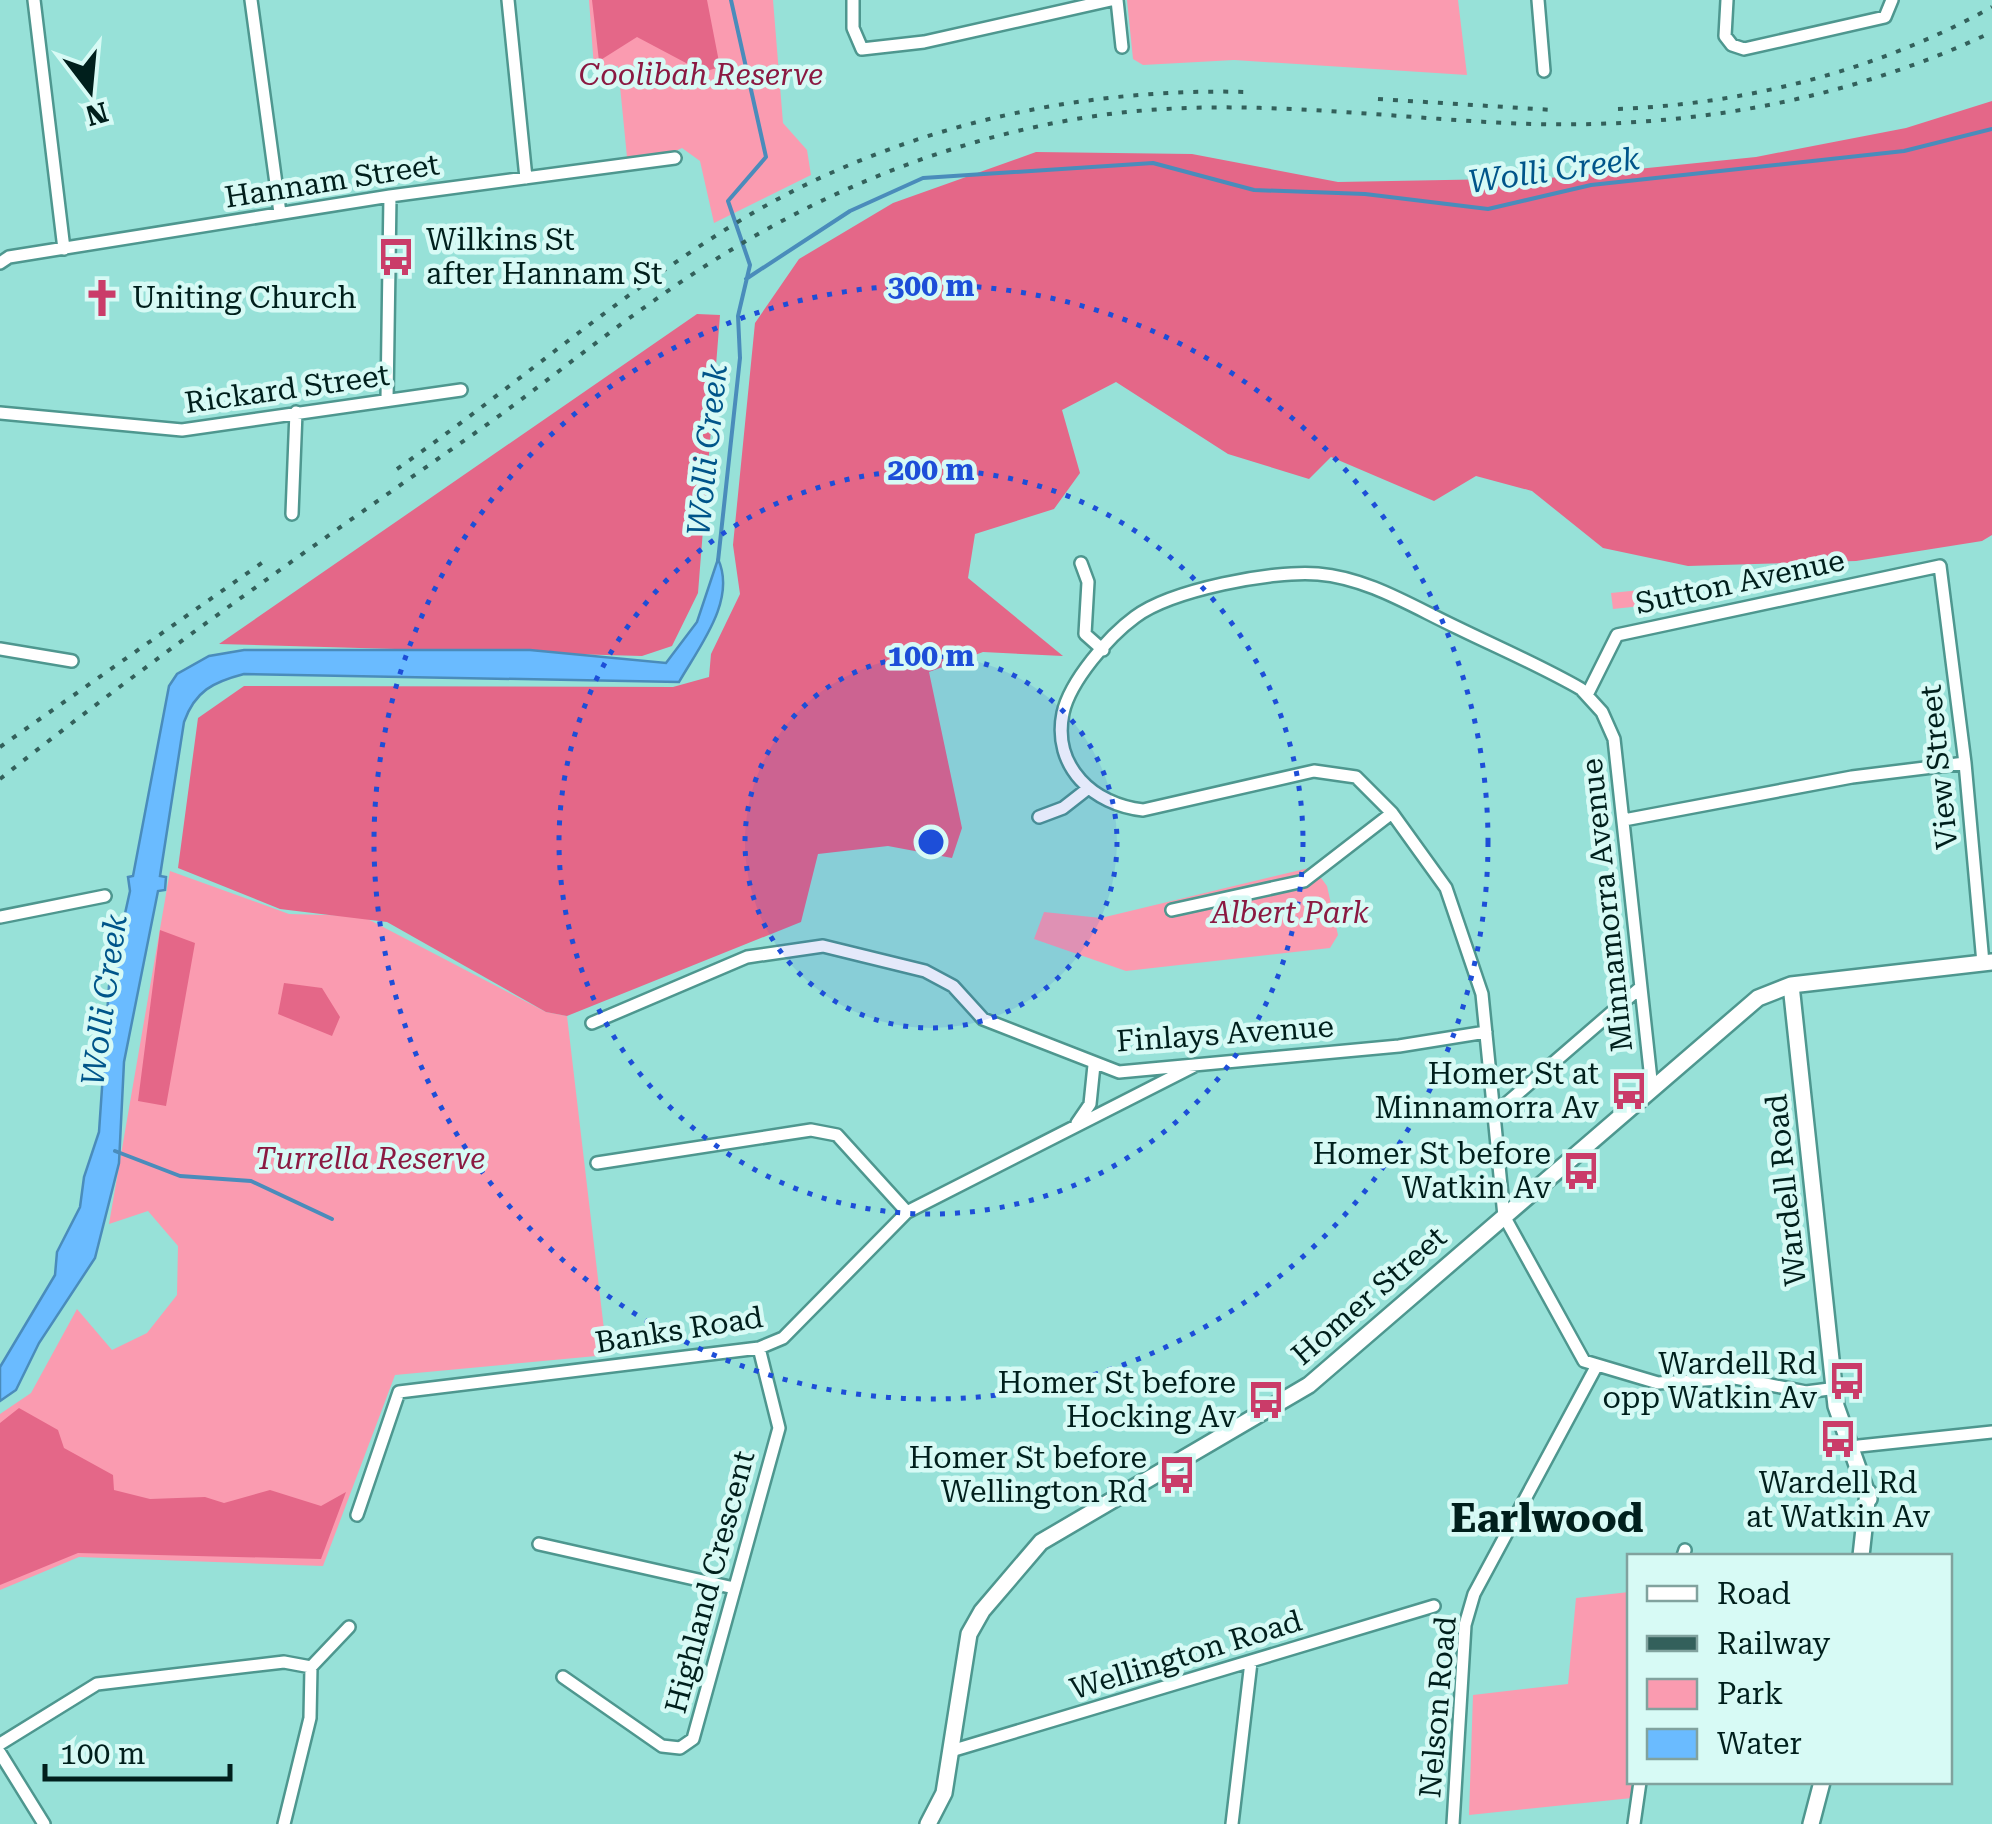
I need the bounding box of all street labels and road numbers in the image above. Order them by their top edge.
street label: Hannam Street [222,146,442,215]
street label: Rickard Street [182,357,392,420]
street label: Sutton Avenue [1632,542,1848,621]
street label: View Street [1912,683,1965,851]
street label: Minnamorra Avenue [1574,757,1639,1053]
street label: Finlays Avenue [1115,1008,1335,1059]
street label: Wardell Road [1758,1092,1813,1288]
street label: Homer Street [1284,1219,1453,1372]
street label: Banks Road [593,1299,765,1360]
street label: Highland Crescent [658,1447,761,1717]
street label: Wellington Road [1066,1603,1306,1706]
street label: Nelson Road [1412,1615,1463,1799]

